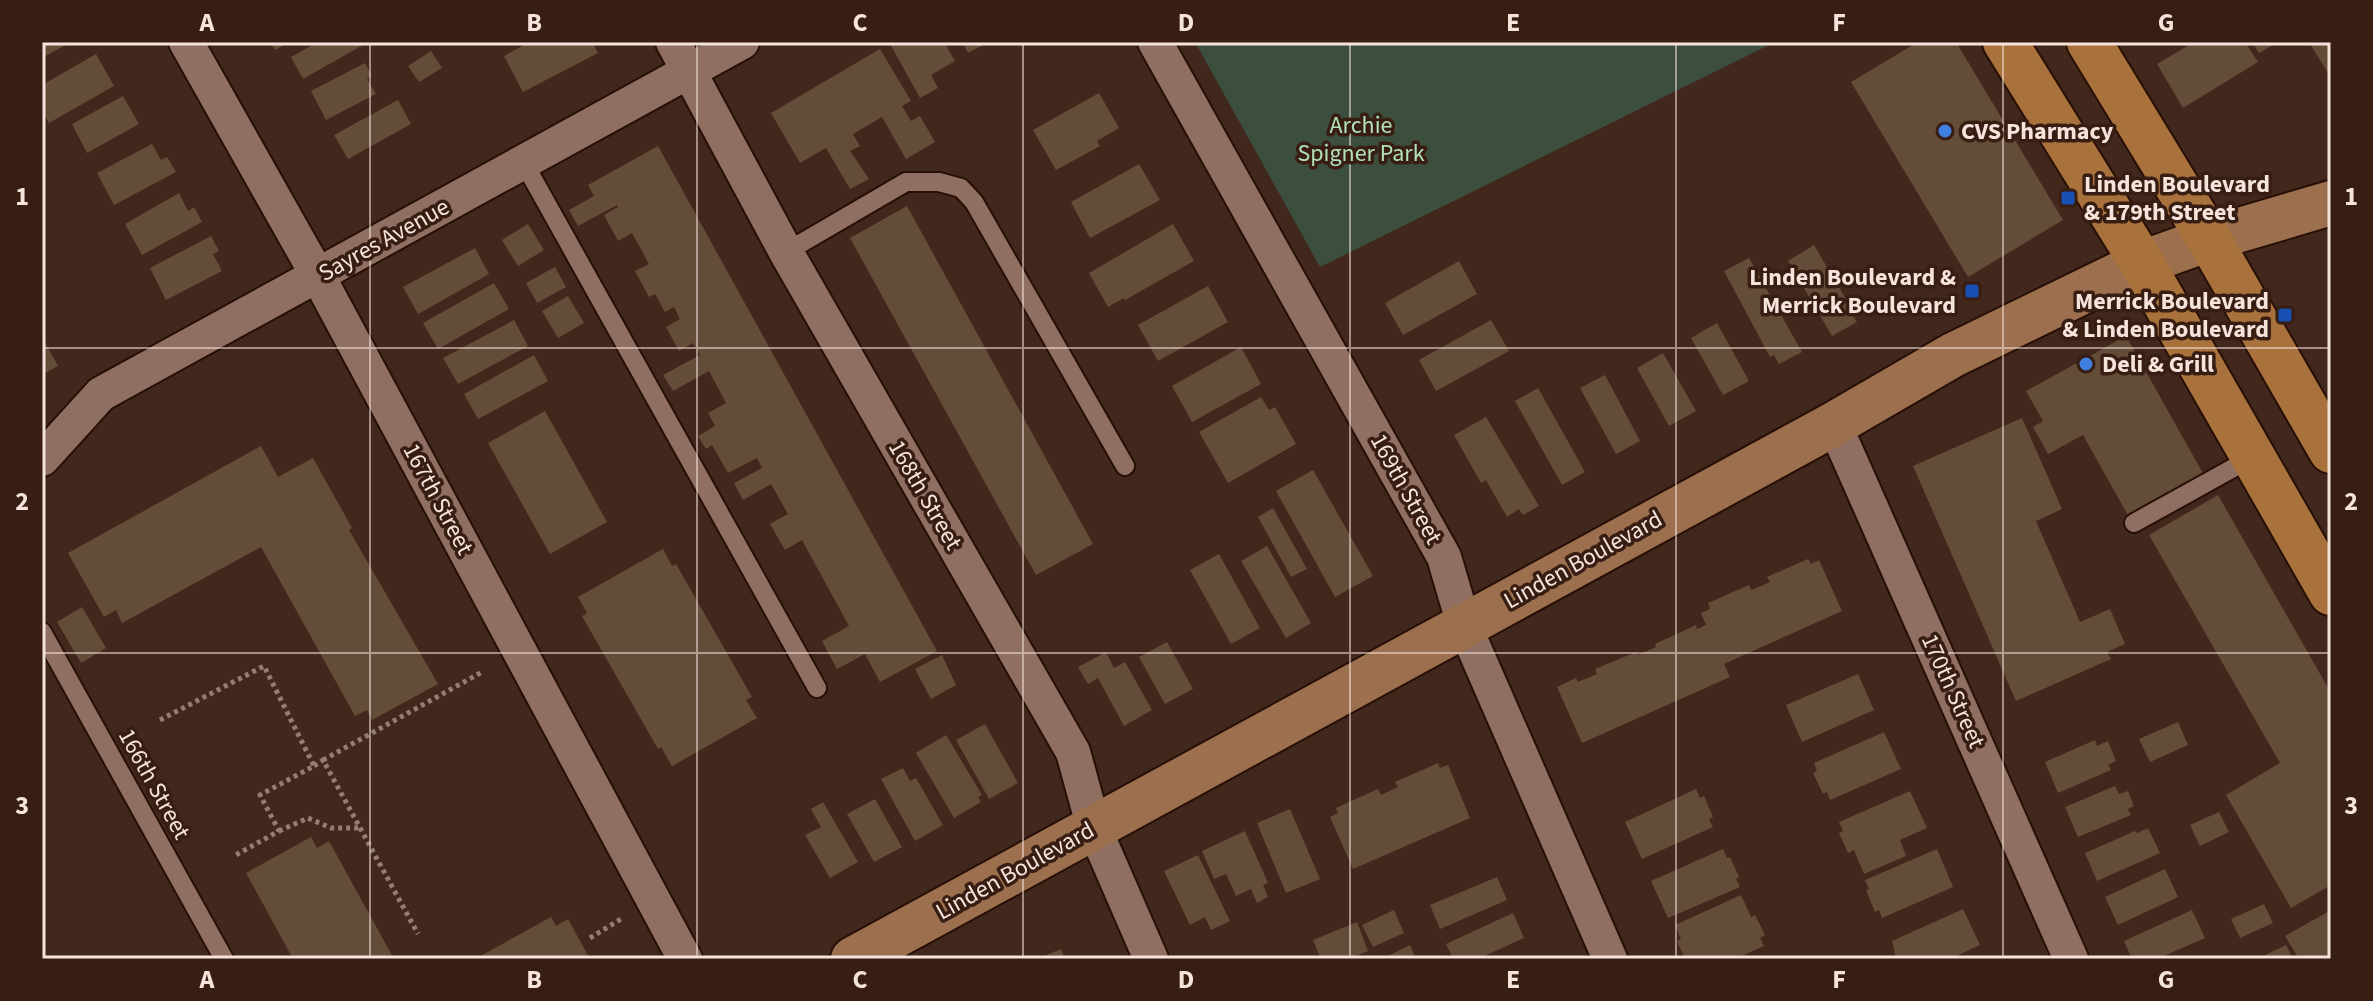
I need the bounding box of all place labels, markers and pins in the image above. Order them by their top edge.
place label: CVS Pharmacy [1961,114,2114,149]
marker: CVS Pharmacy [1936,122,1954,140]
place label: Linden Boulevard & 179th Street [2084,167,2270,230]
marker: Linden Boulevard & 179th Street [2059,189,2077,207]
place label: Linden Boulevard & Merrick Boulevard [1749,260,1956,323]
marker: Linden Boulevard & Merrick Boulevard [1963,282,1981,300]
place label: Merrick Boulevard & Linden Boulevard [2062,284,2269,347]
marker: Merrick Boulevard & Linden Boulevard [2276,306,2294,324]
place label: Deli & Grill [2102,347,2214,382]
marker: Deli & Grill [2077,355,2095,373]

